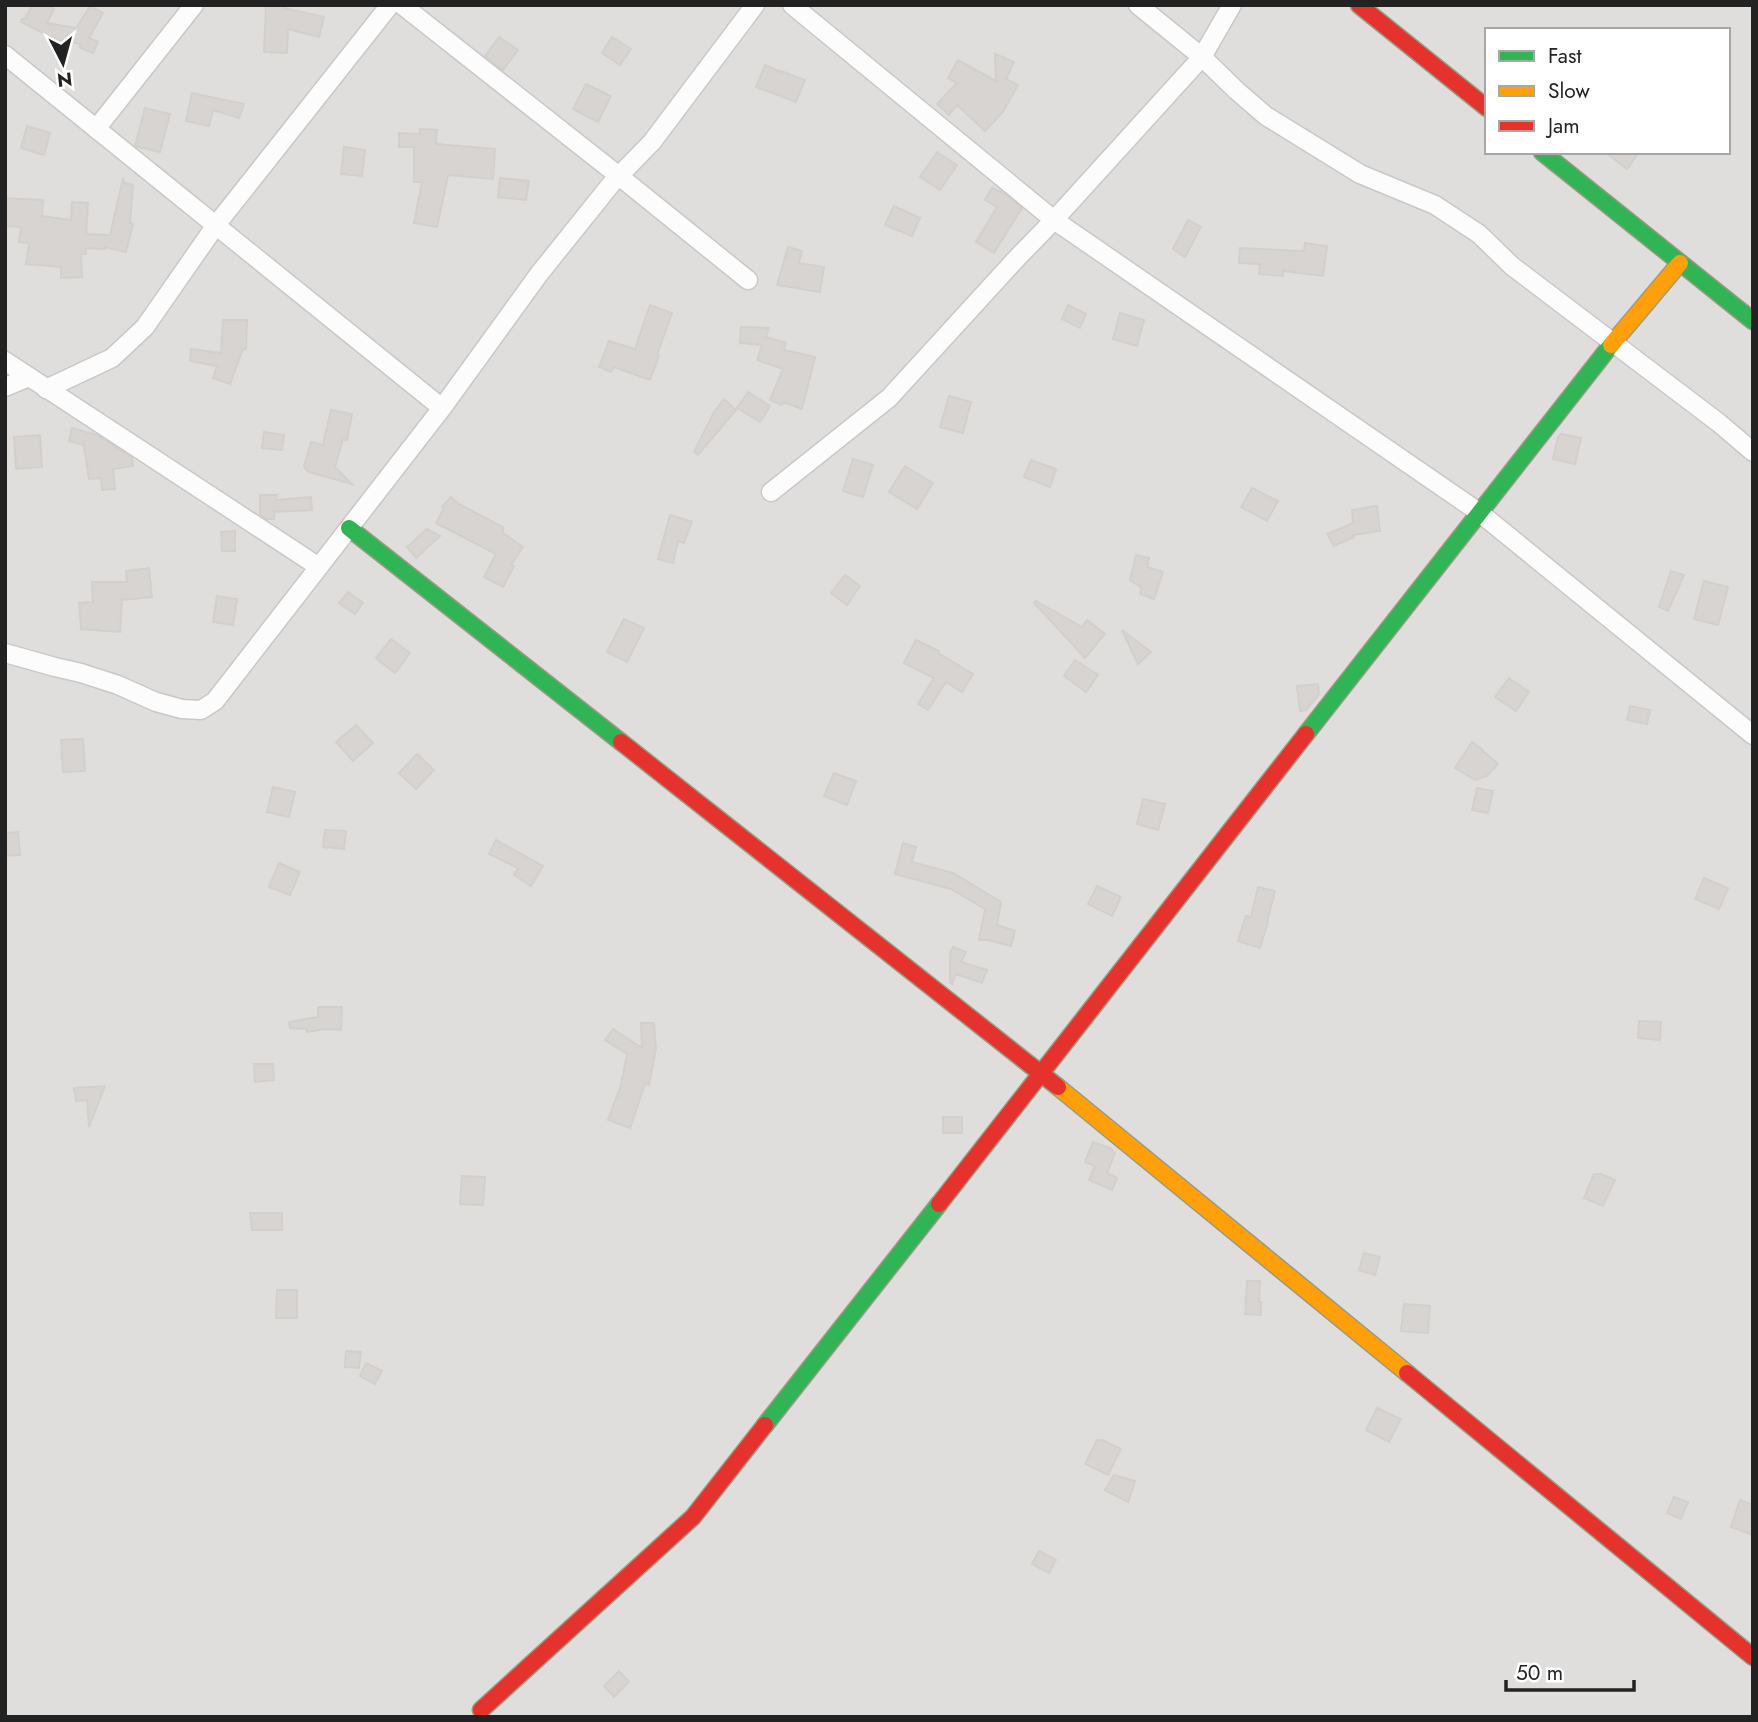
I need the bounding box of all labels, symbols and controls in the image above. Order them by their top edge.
north arrow [28,28,98,98]
legend [1485,28,1730,154]
text: Fast [1548,41,1581,71]
text: N [56,65,74,94]
text: Slow [1548,76,1590,106]
text: Jam [1545,111,1580,141]
scale bar [1506,1648,1634,1692]
text: 50 m [1516,1658,1563,1688]

